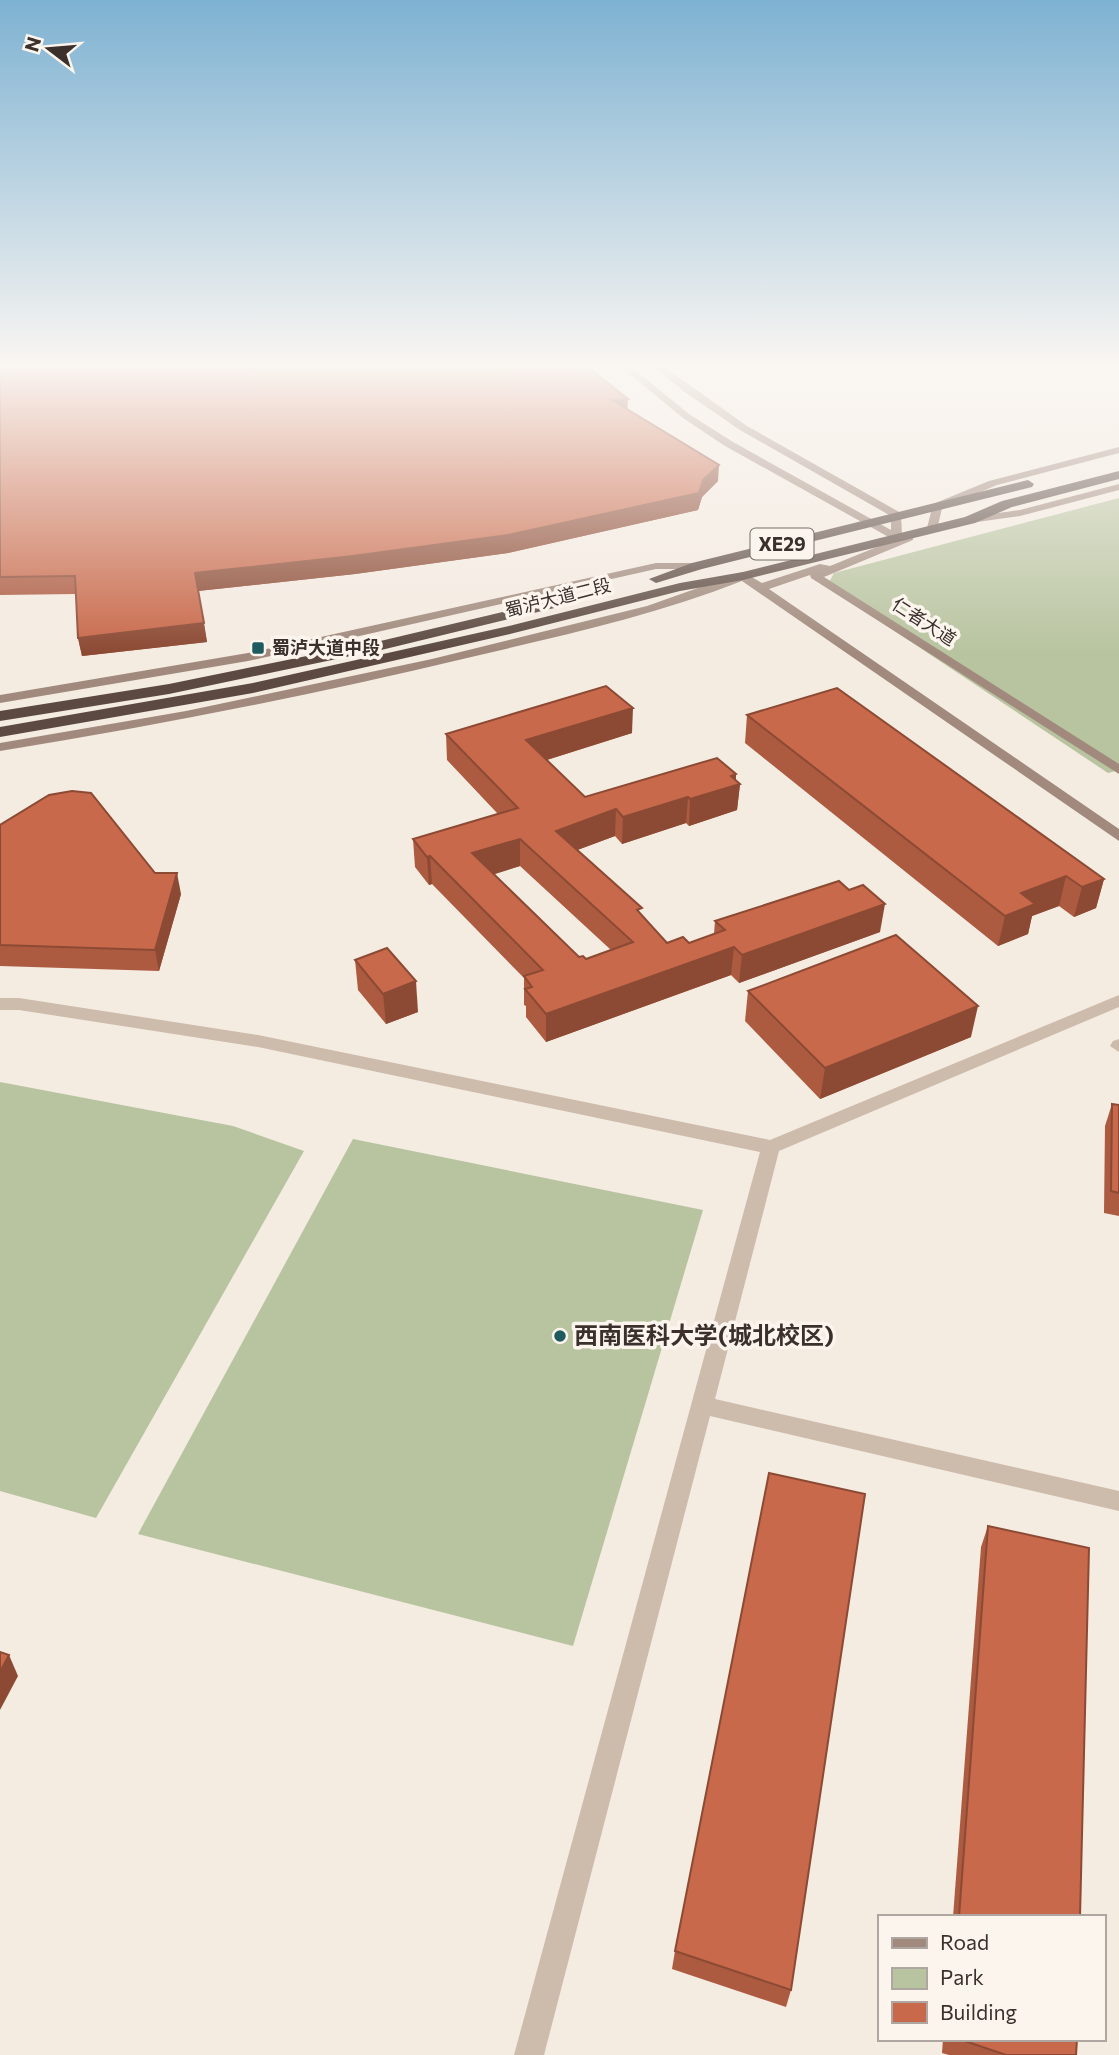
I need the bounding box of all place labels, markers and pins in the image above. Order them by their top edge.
place label: 蜀泸大道中段 [272,636,380,658]
marker: 蜀泸大道中段 [250,640,266,656]
place label: 西南医科大学(城北校区) [574,1320,834,1349]
marker: 西南医科大学(城北校区) [552,1328,568,1344]

